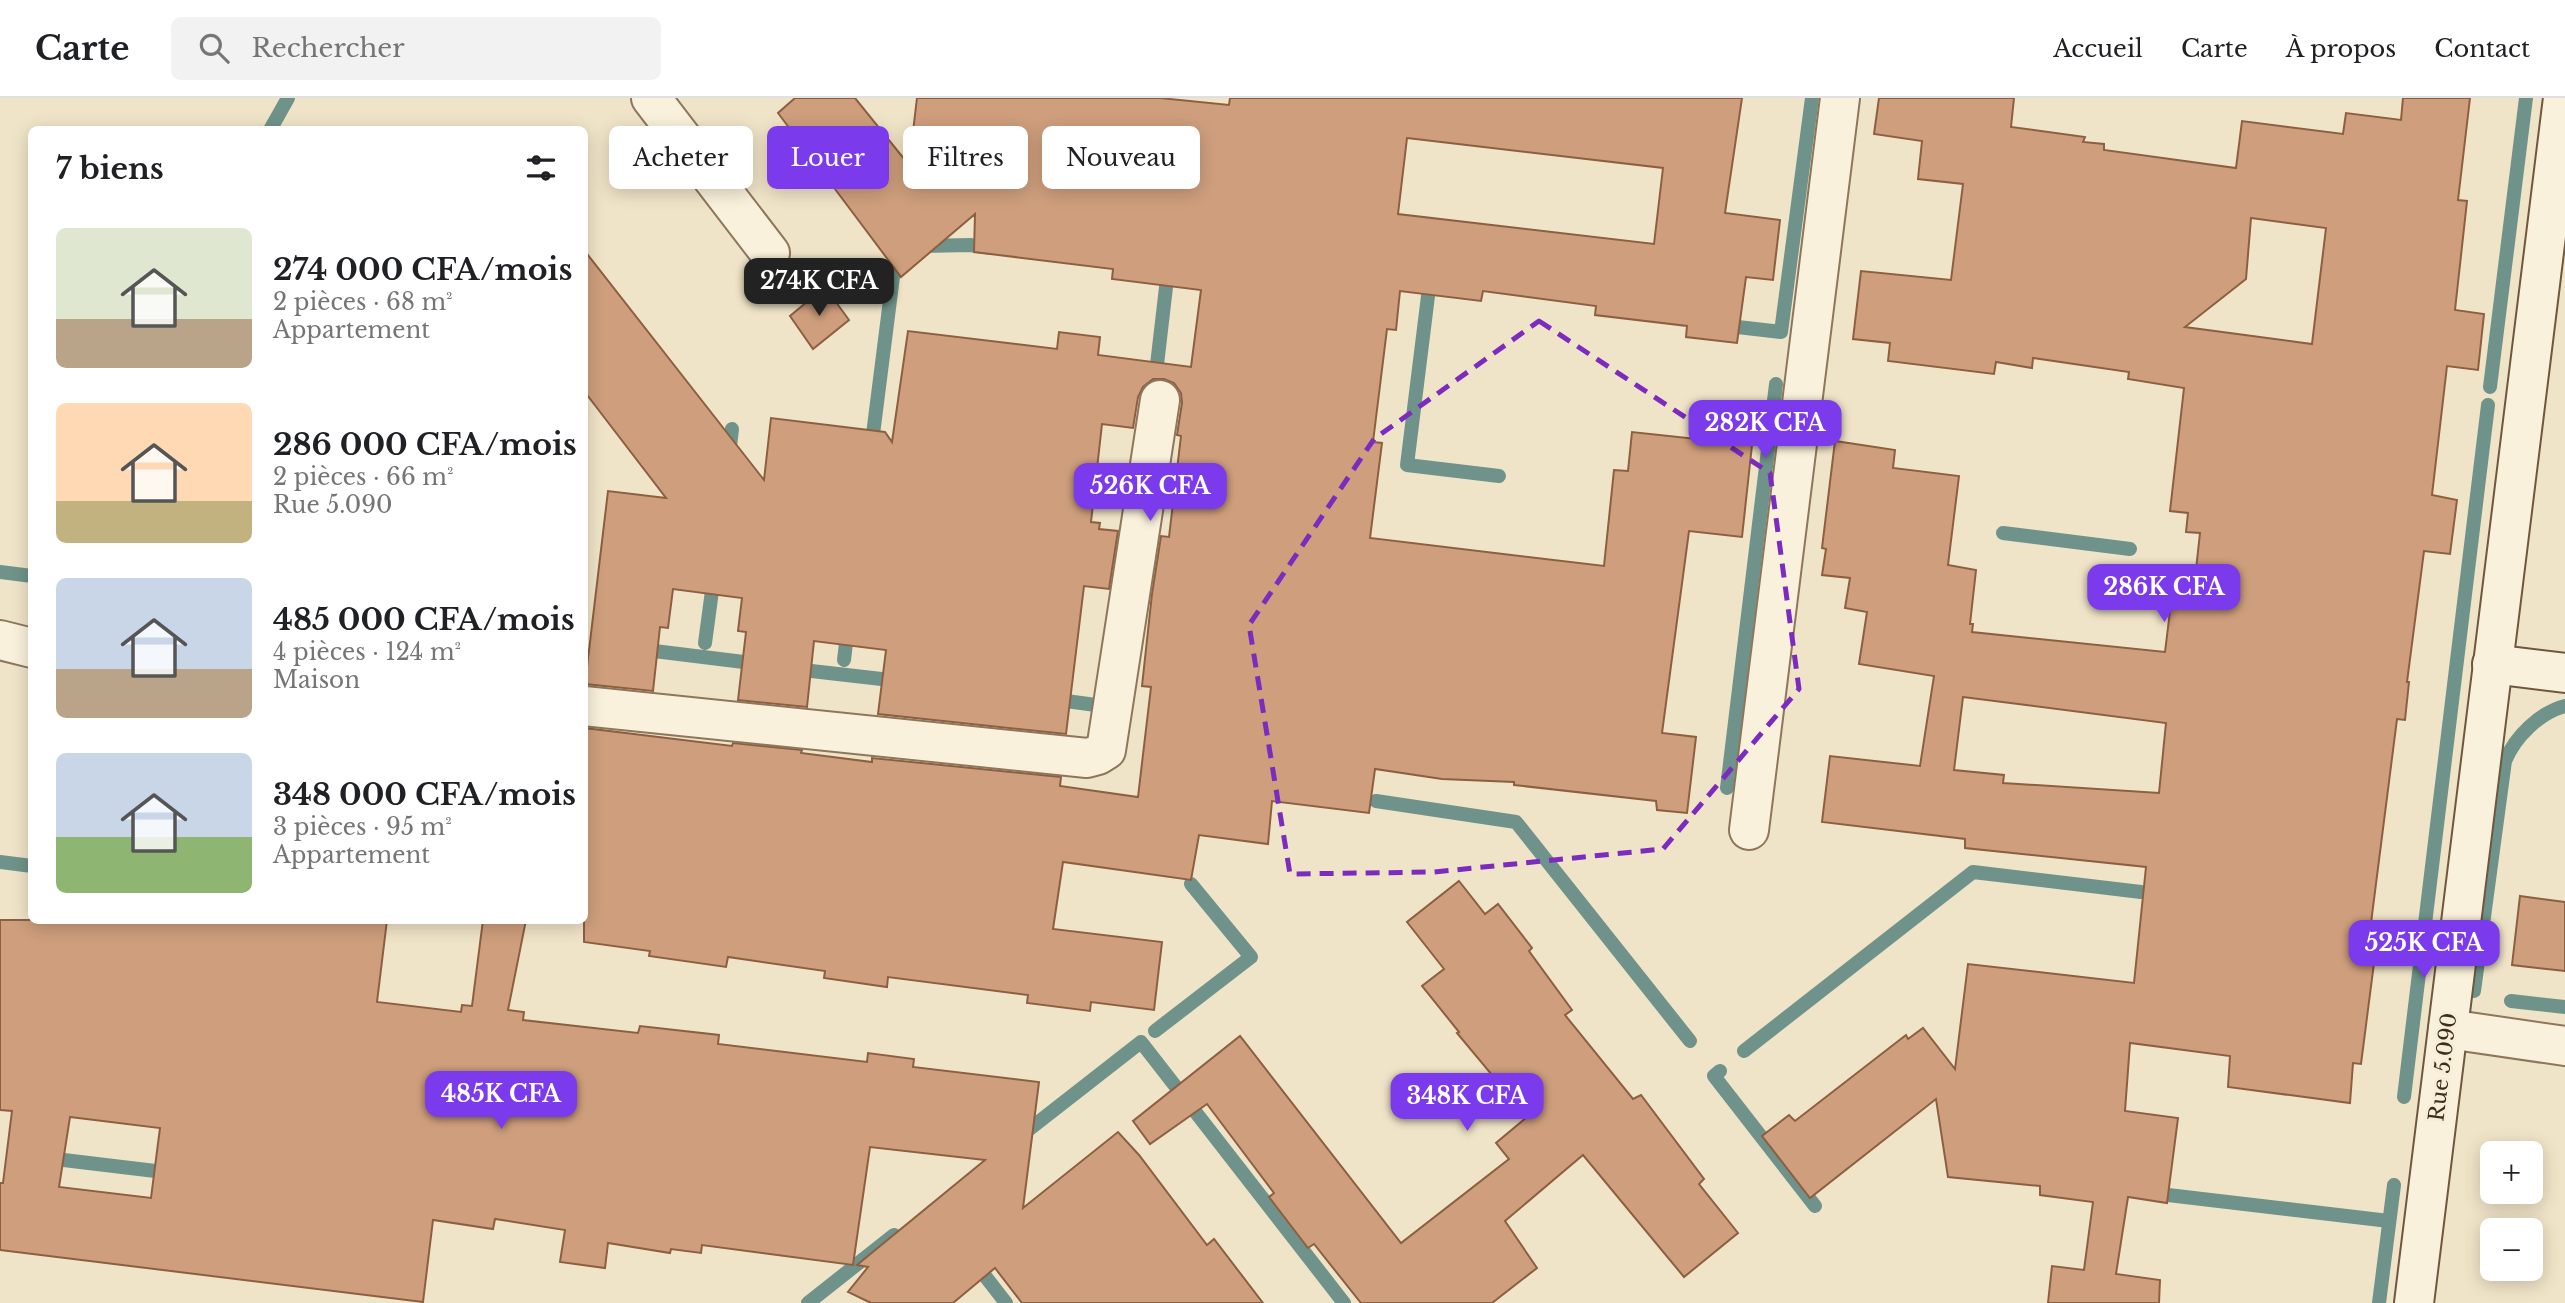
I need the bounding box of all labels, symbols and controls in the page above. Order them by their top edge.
search box [171,17,661,80]
text: Carte [35,28,129,69]
icon: search [195,29,233,67]
text: Rechercher [251,32,405,64]
text: Accueil [2053,34,2143,63]
text: Carte [2181,34,2248,63]
text: À propos [2286,34,2396,63]
text: Contact [2434,34,2530,63]
chip: Acheter [609,126,753,189]
chip: Louer [767,126,889,189]
chip: Filtres [903,126,1028,189]
chip: Nouveau [1042,126,1200,189]
icon: filters [522,149,560,187]
text: 7 biens [56,150,164,187]
text: 274 000 CFA/mois [273,251,572,288]
icon: home [112,256,196,340]
pin: 274K CFA [747,258,891,318]
text: 274K CFA [760,267,878,295]
text: 2 pièces · 68 m² [273,288,453,316]
text: Appartement [273,316,430,344]
pin: 282K CFA [1693,400,1837,460]
text: 282K CFA [1705,409,1825,437]
text: 286 000 CFA/mois [273,426,577,463]
icon: home [112,431,196,515]
text: 2 pièces · 66 m² [273,463,454,491]
pin: 526K CFA [1078,464,1222,523]
text: 526K CFA [1090,472,1210,500]
text: Rue 5.090 [273,491,392,519]
pin: 286K CFA [2092,564,2236,624]
text: 286K CFA [2103,573,2225,601]
text: 485 000 CFA/mois [273,601,575,638]
icon: home [112,606,196,690]
text: 4 pièces · 124 m² [273,638,461,666]
text: Maison [273,666,360,694]
text: 348 000 CFA/mois [273,776,576,813]
icon: home [112,781,196,865]
text: 3 pièces · 95 m² [273,813,452,841]
text: Appartement [273,841,430,869]
pin: 525K CFA [2352,920,2496,980]
text: 525K CFA [2365,929,2483,957]
street label: Rue 5.090 [2423,1011,2463,1123]
pin: 485K CFA [429,1072,573,1131]
pin: 348K CFA [1395,1074,1539,1133]
text: 485K CFA [441,1080,561,1108]
text: 348K CFA [1407,1082,1527,1110]
map controls [2480,1141,2543,1281]
button: + [2480,1141,2543,1204]
button: − [2480,1218,2543,1281]

